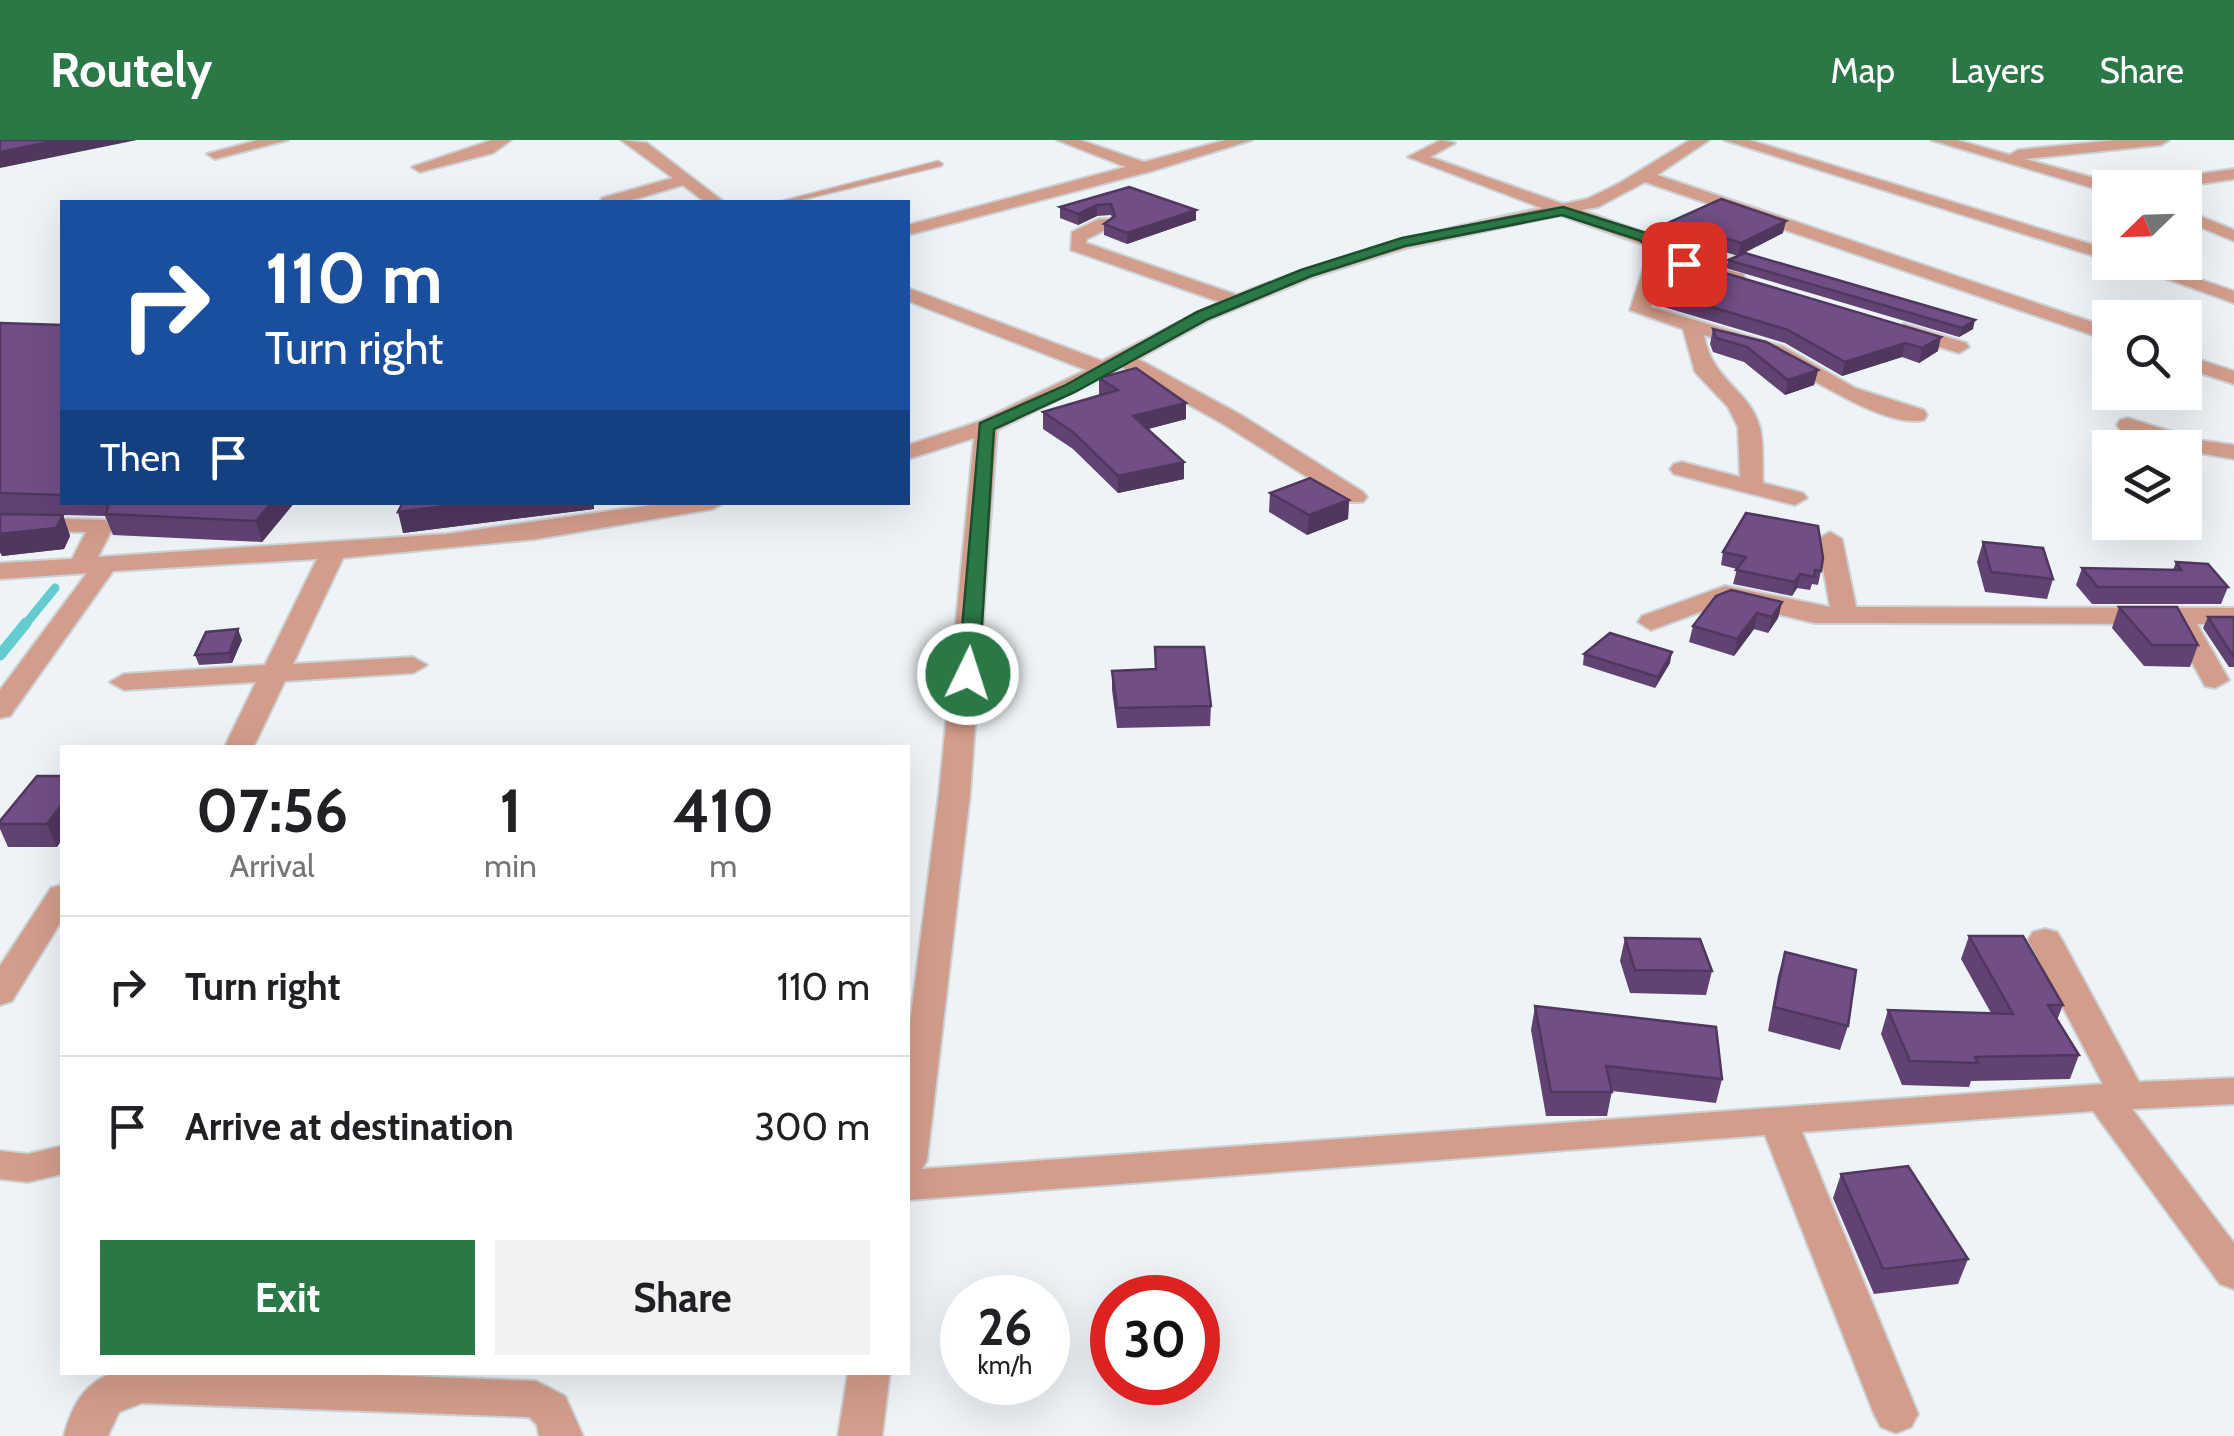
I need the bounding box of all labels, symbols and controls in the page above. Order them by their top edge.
text: Routely [50,41,212,99]
text: Map [1831,49,1895,92]
text: Layers [1950,49,2044,92]
text: Share [2099,49,2184,92]
north arrow [2092,170,2202,280]
map controls [2092,170,2202,540]
pin [1642,222,1727,307]
text: 110 m [265,235,443,321]
icon: arrive [1657,237,1712,292]
icon: right [100,240,230,370]
button: search [2092,300,2202,410]
text: Turn right [265,321,444,375]
icon: arrive [201,430,256,485]
button: layers [2092,430,2202,540]
text: Then [100,434,181,481]
position arrow [916,622,1020,726]
text: 07:56 [196,774,348,847]
text: 1 [499,774,522,847]
text: 410 [673,774,774,847]
text: Arrival [229,846,315,885]
text: min [484,846,537,885]
text: m [709,846,737,885]
icon: right [100,959,155,1014]
text: Turn right [185,963,341,1010]
text: 110 m [777,963,870,1010]
icon: arrive [100,1099,155,1154]
text: Arrive at destination [185,1103,514,1150]
text: 300 m [755,1103,870,1150]
button: Exit [100,1240,475,1355]
button: Share [495,1240,870,1355]
speed limit sign: 30 [1090,1275,1220,1405]
text: 26 [978,1297,1032,1358]
text: km/h [978,1350,1032,1380]

